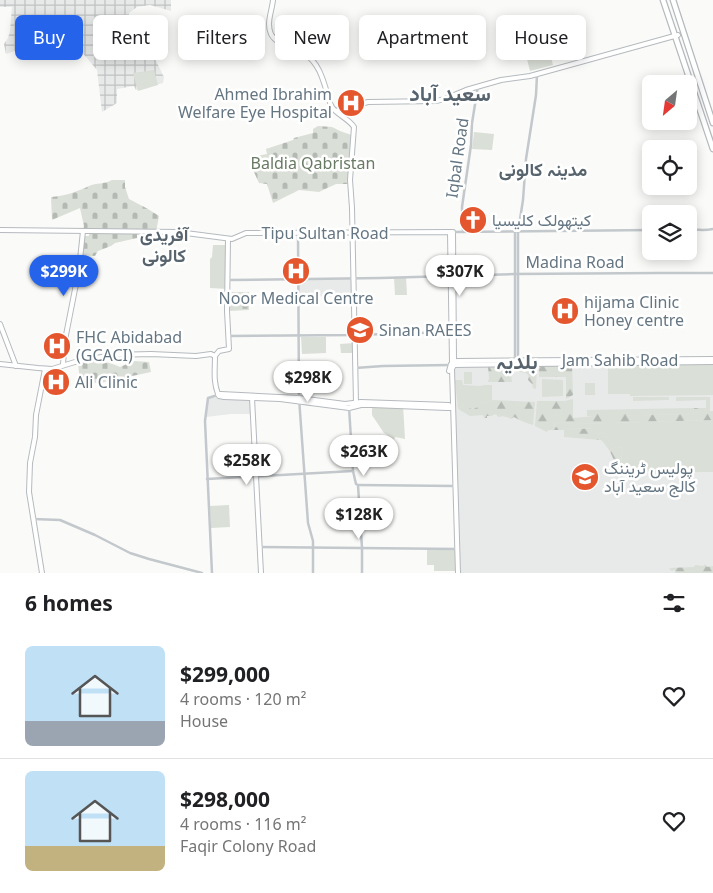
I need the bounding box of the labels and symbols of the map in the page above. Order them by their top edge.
north arrow [642,75,698,130]
district label: سعید آباد [409,79,491,107]
place label: Ahmed Ibrahim Welfare Eye Hospital [178,83,332,123]
hospital icon: Ahmed Ibrahim Welfare Eye Hospital [336,88,366,118]
street label: Iqbal Road [440,116,474,200]
park label: Baldia Qabristan [251,152,375,174]
district label: مدینہ کالونی [499,157,587,181]
church icon: کیتھولک کلیسیا [458,205,488,235]
place label: کیتھولک کلیسیا [492,209,591,231]
district label: آفریدی کالونی [140,222,190,267]
street label: Tipu Sultan Road [262,222,388,244]
street label: Madina Road [526,251,624,273]
pin: $299K [29,254,99,297]
pin: $307K [425,254,495,297]
hospital icon: Noor Medical Centre [281,256,311,286]
place label: Noor Medical Centre [219,287,373,309]
place label: hijama Clinic Honey centre [584,291,684,331]
hospital icon: hijama Clinic Honey centre [550,296,580,326]
school or university icon: Sinan RAEES [345,315,375,345]
place label: Sinan RAEES [379,319,472,341]
place label: FHC Abidabad (GCACI) [76,326,182,366]
hospital icon: FHC Abidabad (GCACI) [42,331,72,361]
district label: بلدیہ [496,347,538,375]
street label: Jam Sahib Road [560,349,678,371]
pin: $298K [273,360,343,403]
hospital icon: Ali Clinic [41,367,71,397]
place label: Ali Clinic [75,371,138,393]
pin: $263K [329,434,399,477]
pin: $258K [212,444,282,486]
place label: پولیس ٹریننگ کالج سعید آباد [604,457,696,498]
school or university icon: پولیس ٹریننگ کالج سعید آباد [570,462,600,492]
pin: $128K [324,498,394,540]

